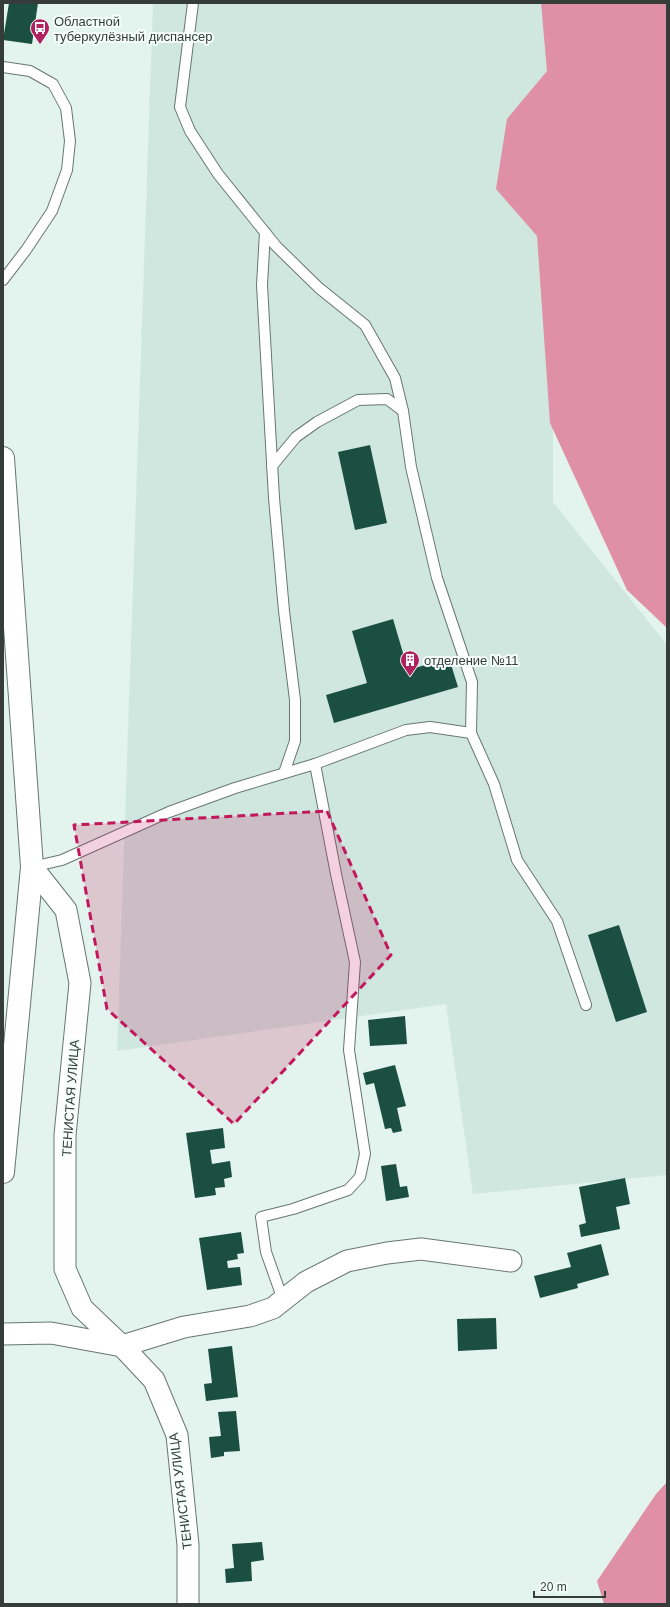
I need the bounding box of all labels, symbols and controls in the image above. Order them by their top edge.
place label: Областной туберкулёзный диспансер [54,14,212,44]
bus stop icon: Областной туберкулёзный диспансер [29,17,51,45]
building icon: отделение №11 [399,649,421,677]
place label: отделение №11 [424,653,518,668]
street label: ТЕНИСТАЯ УЛИЦА [59,1039,82,1157]
street label: ТЕНИСТАЯ УЛИЦА [166,1431,195,1550]
scale bar [534,1573,605,1599]
text: 20 m [540,1580,567,1594]

